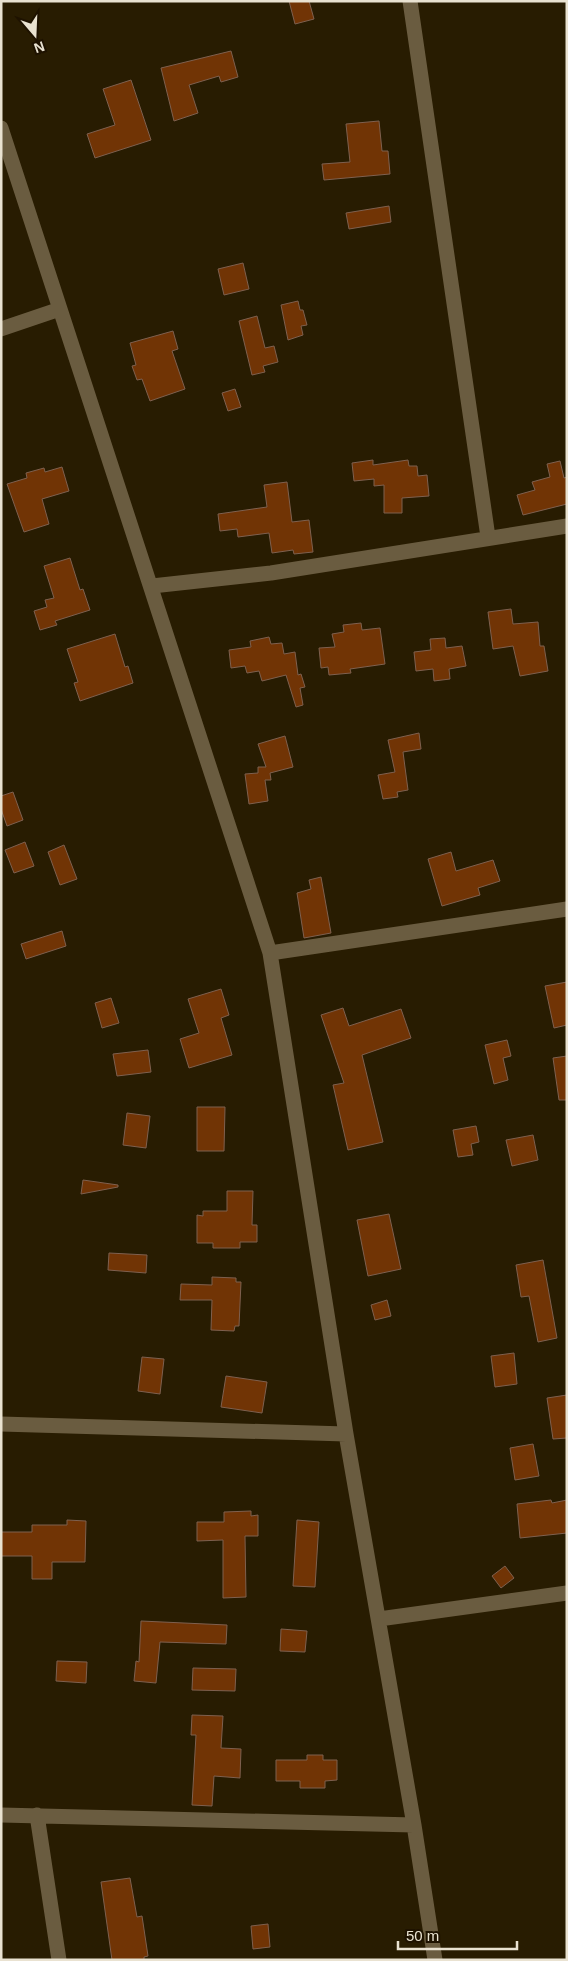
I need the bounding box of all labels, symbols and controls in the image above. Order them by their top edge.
north arrow [10,10,60,60]
text: N [32,38,47,57]
scale bar [398,1918,517,1950]
text: 50 m [406,1927,439,1944]

